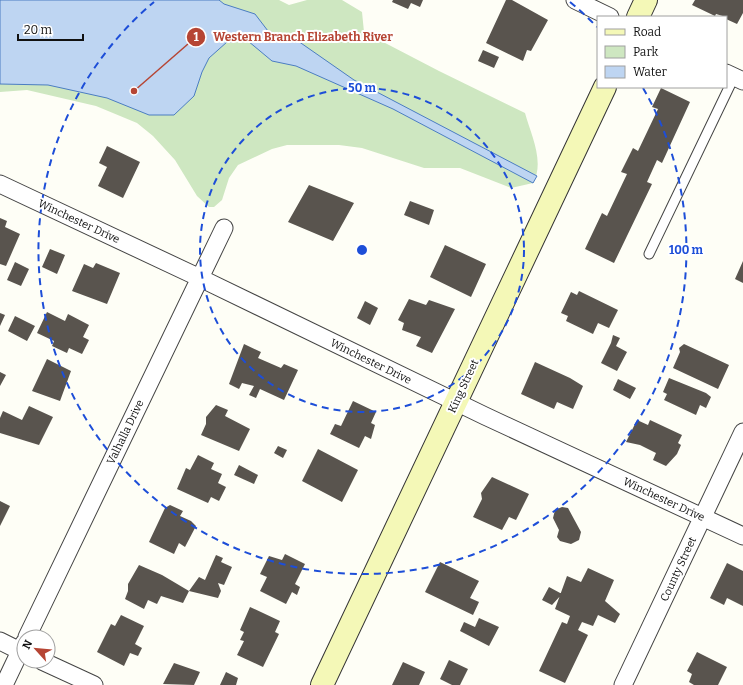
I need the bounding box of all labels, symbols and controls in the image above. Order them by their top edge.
scale bar [18,16,83,42]
legend [597,16,727,88]
text: 20 m [24,23,53,37]
callout: Western Branch Elizabeth River [186,25,401,49]
text: Road [633,25,661,39]
text: 1 [193,30,199,44]
text: Western Branch Elizabeth River [213,30,393,44]
text: Park [633,45,659,59]
text: Water [633,65,668,79]
text: 50 m [348,81,376,95]
street label: Winchester Drive [36,197,122,246]
centre of rings [355,243,369,257]
text: 100 m [669,243,704,257]
street label: Winchester Drive [328,336,413,387]
street label: King Street [445,358,481,415]
street label: Valhalla Drive [104,398,147,467]
street label: Winchester Drive [621,475,707,524]
street label: County Street [658,535,699,604]
north arrow [16,629,56,669]
text: N [20,638,35,651]

